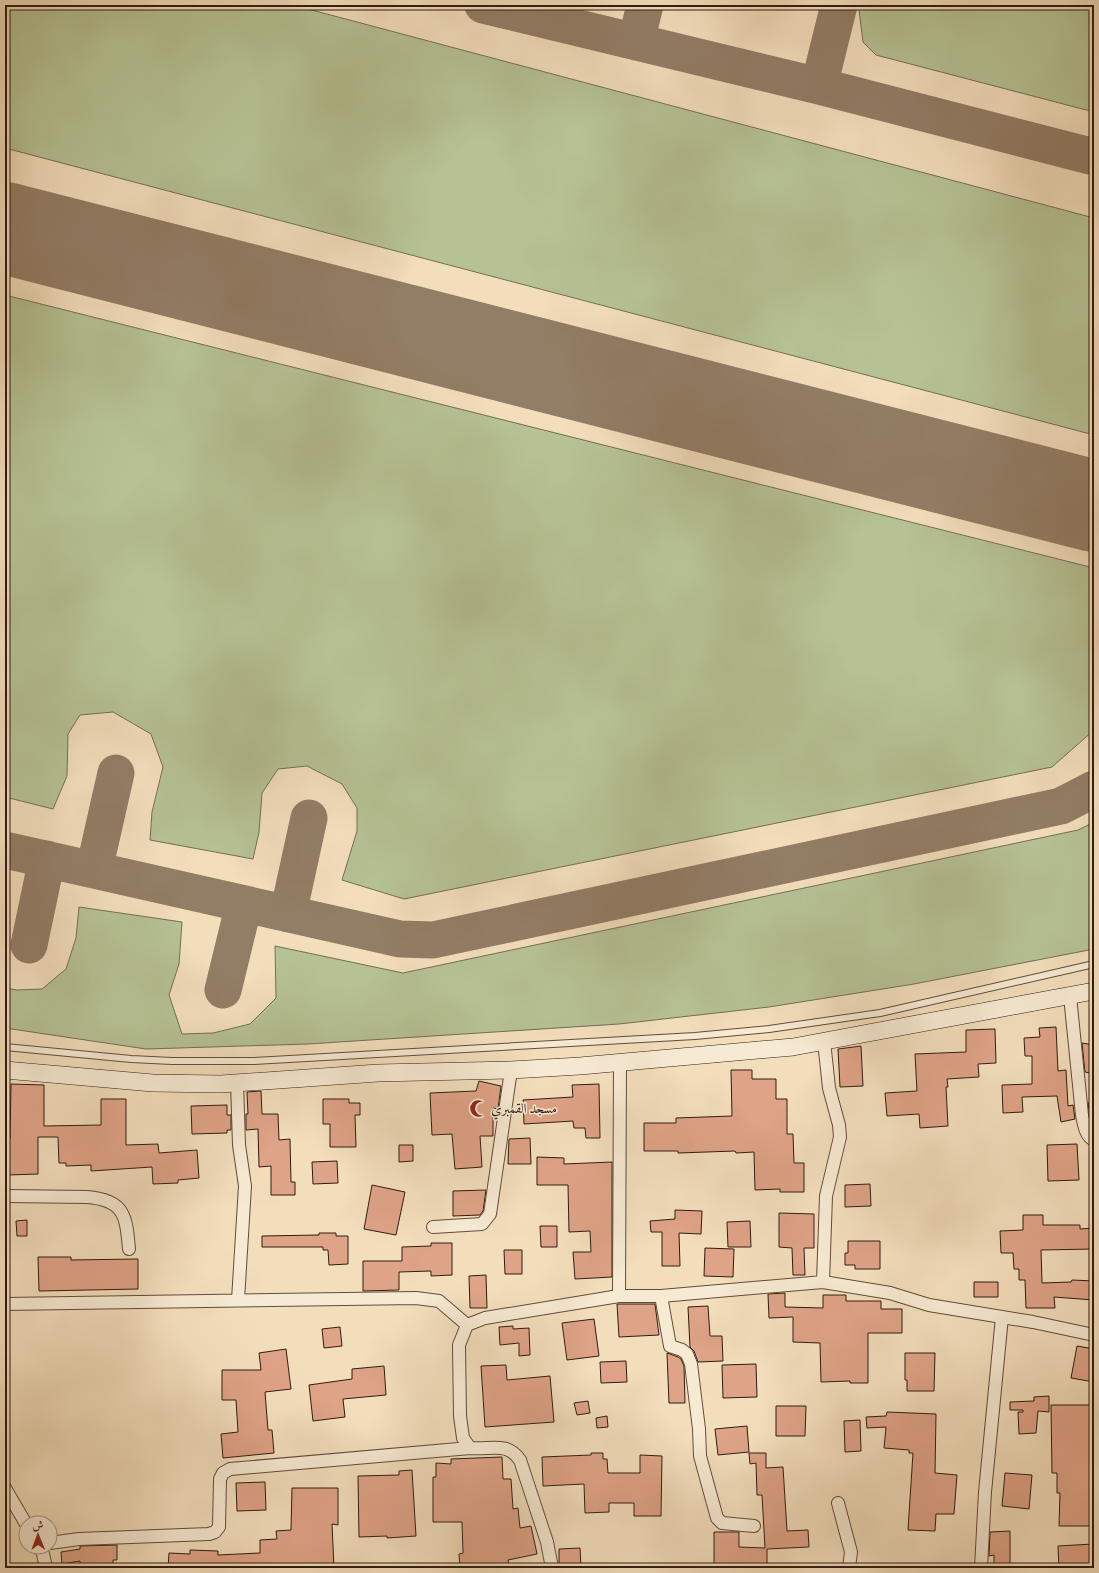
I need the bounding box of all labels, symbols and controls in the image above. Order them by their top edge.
mosque icon: مسجد القمبري [468,1098,488,1118]
place label: مسجد القمبري [491,1099,557,1120]
north arrow [18,1515,58,1555]
text: ش [32,1518,44,1533]

